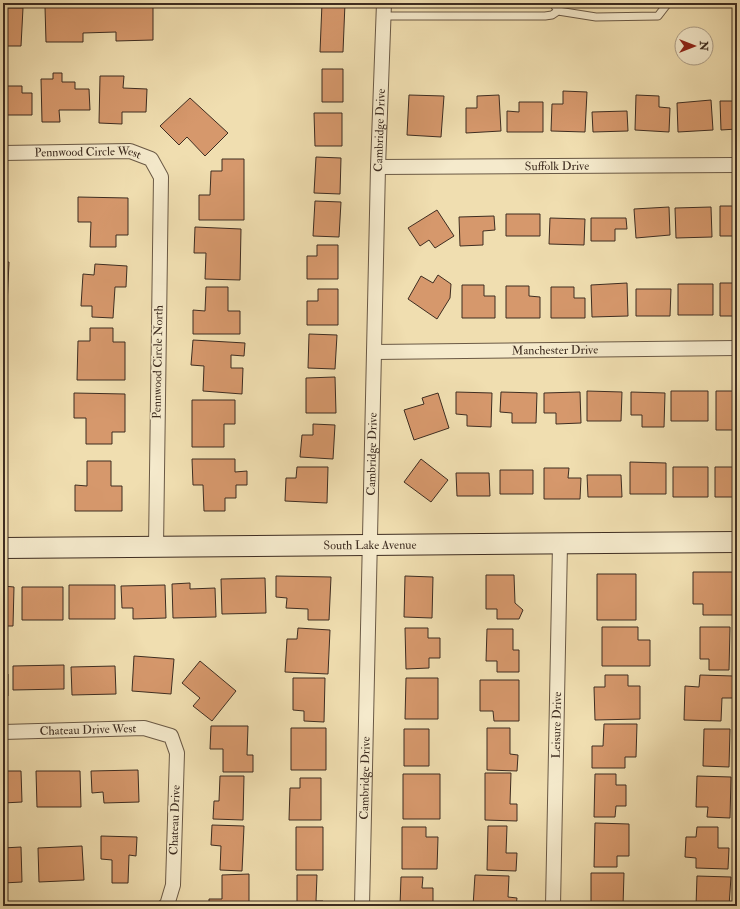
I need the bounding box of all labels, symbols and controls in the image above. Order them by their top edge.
north arrow [674,26,714,66]
text: N [697,40,710,52]
street label: Cambridge Drive [370,88,388,172]
street label: Pennwood Circle West [34,143,144,162]
street label: Suffolk Drive [525,158,589,174]
street label: Pennwood Circle North [150,304,167,419]
street label: Manchester Drive [512,342,598,358]
street label: Cambridge Drive [363,412,380,496]
street label: South Lake Avenue [323,537,417,553]
street label: Leisure Drive [548,692,565,759]
street label: Chateau Drive West [39,721,137,738]
street label: Cambridge Drive [356,736,373,820]
street label: Chateau Drive [166,785,184,855]

